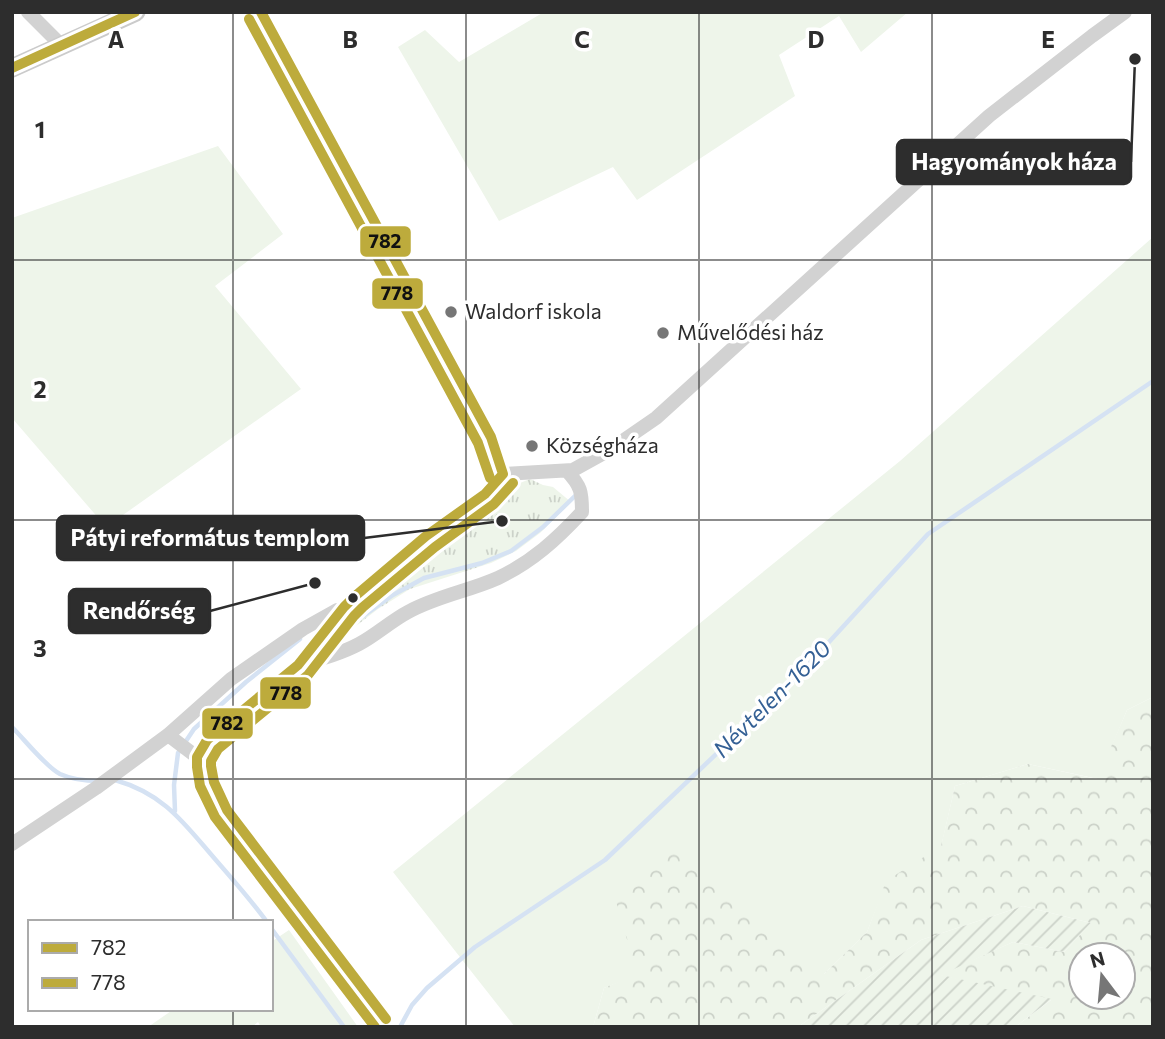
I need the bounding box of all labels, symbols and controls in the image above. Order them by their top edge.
text: A [108,25,125,53]
text: B [342,25,358,53]
text: C [574,25,590,53]
text: D [808,25,825,53]
text: E [1041,25,1055,53]
text: 1 [35,115,45,143]
callout: Hagyományok háza [897,140,1131,184]
text: Hagyományok háza [911,147,1117,175]
line badge: 782 [359,225,412,258]
text: 782 [369,229,401,252]
line badge: 778 [371,277,424,310]
text: 778 [381,281,413,304]
place label: Waldorf iskola [465,298,602,323]
marker: Waldorf iskola [443,304,459,320]
place label: Művelődési ház [677,319,824,344]
marker: Művelődési ház [655,325,671,341]
text: 2 [33,375,47,403]
place label: Községháza [546,432,659,457]
marker: Községháza [524,438,540,454]
callout: Pátyi református templom [57,516,364,560]
text: Pátyi református templom [70,523,350,551]
callout: Rendőrség [69,589,210,633]
unlabelled marker [346,591,360,605]
text: Rendőrség [83,596,196,624]
text: 3 [33,634,47,662]
water label: Névtelen-1620 [707,634,836,763]
line badge: 778 [259,676,312,710]
text: 778 [270,681,302,704]
line badge: 782 [201,707,254,740]
text: 782 [211,711,243,734]
legend [28,920,273,1011]
text: 782 [91,934,126,959]
north arrow [1067,941,1137,1011]
text: N [1087,946,1107,972]
text: 778 [91,969,126,994]

